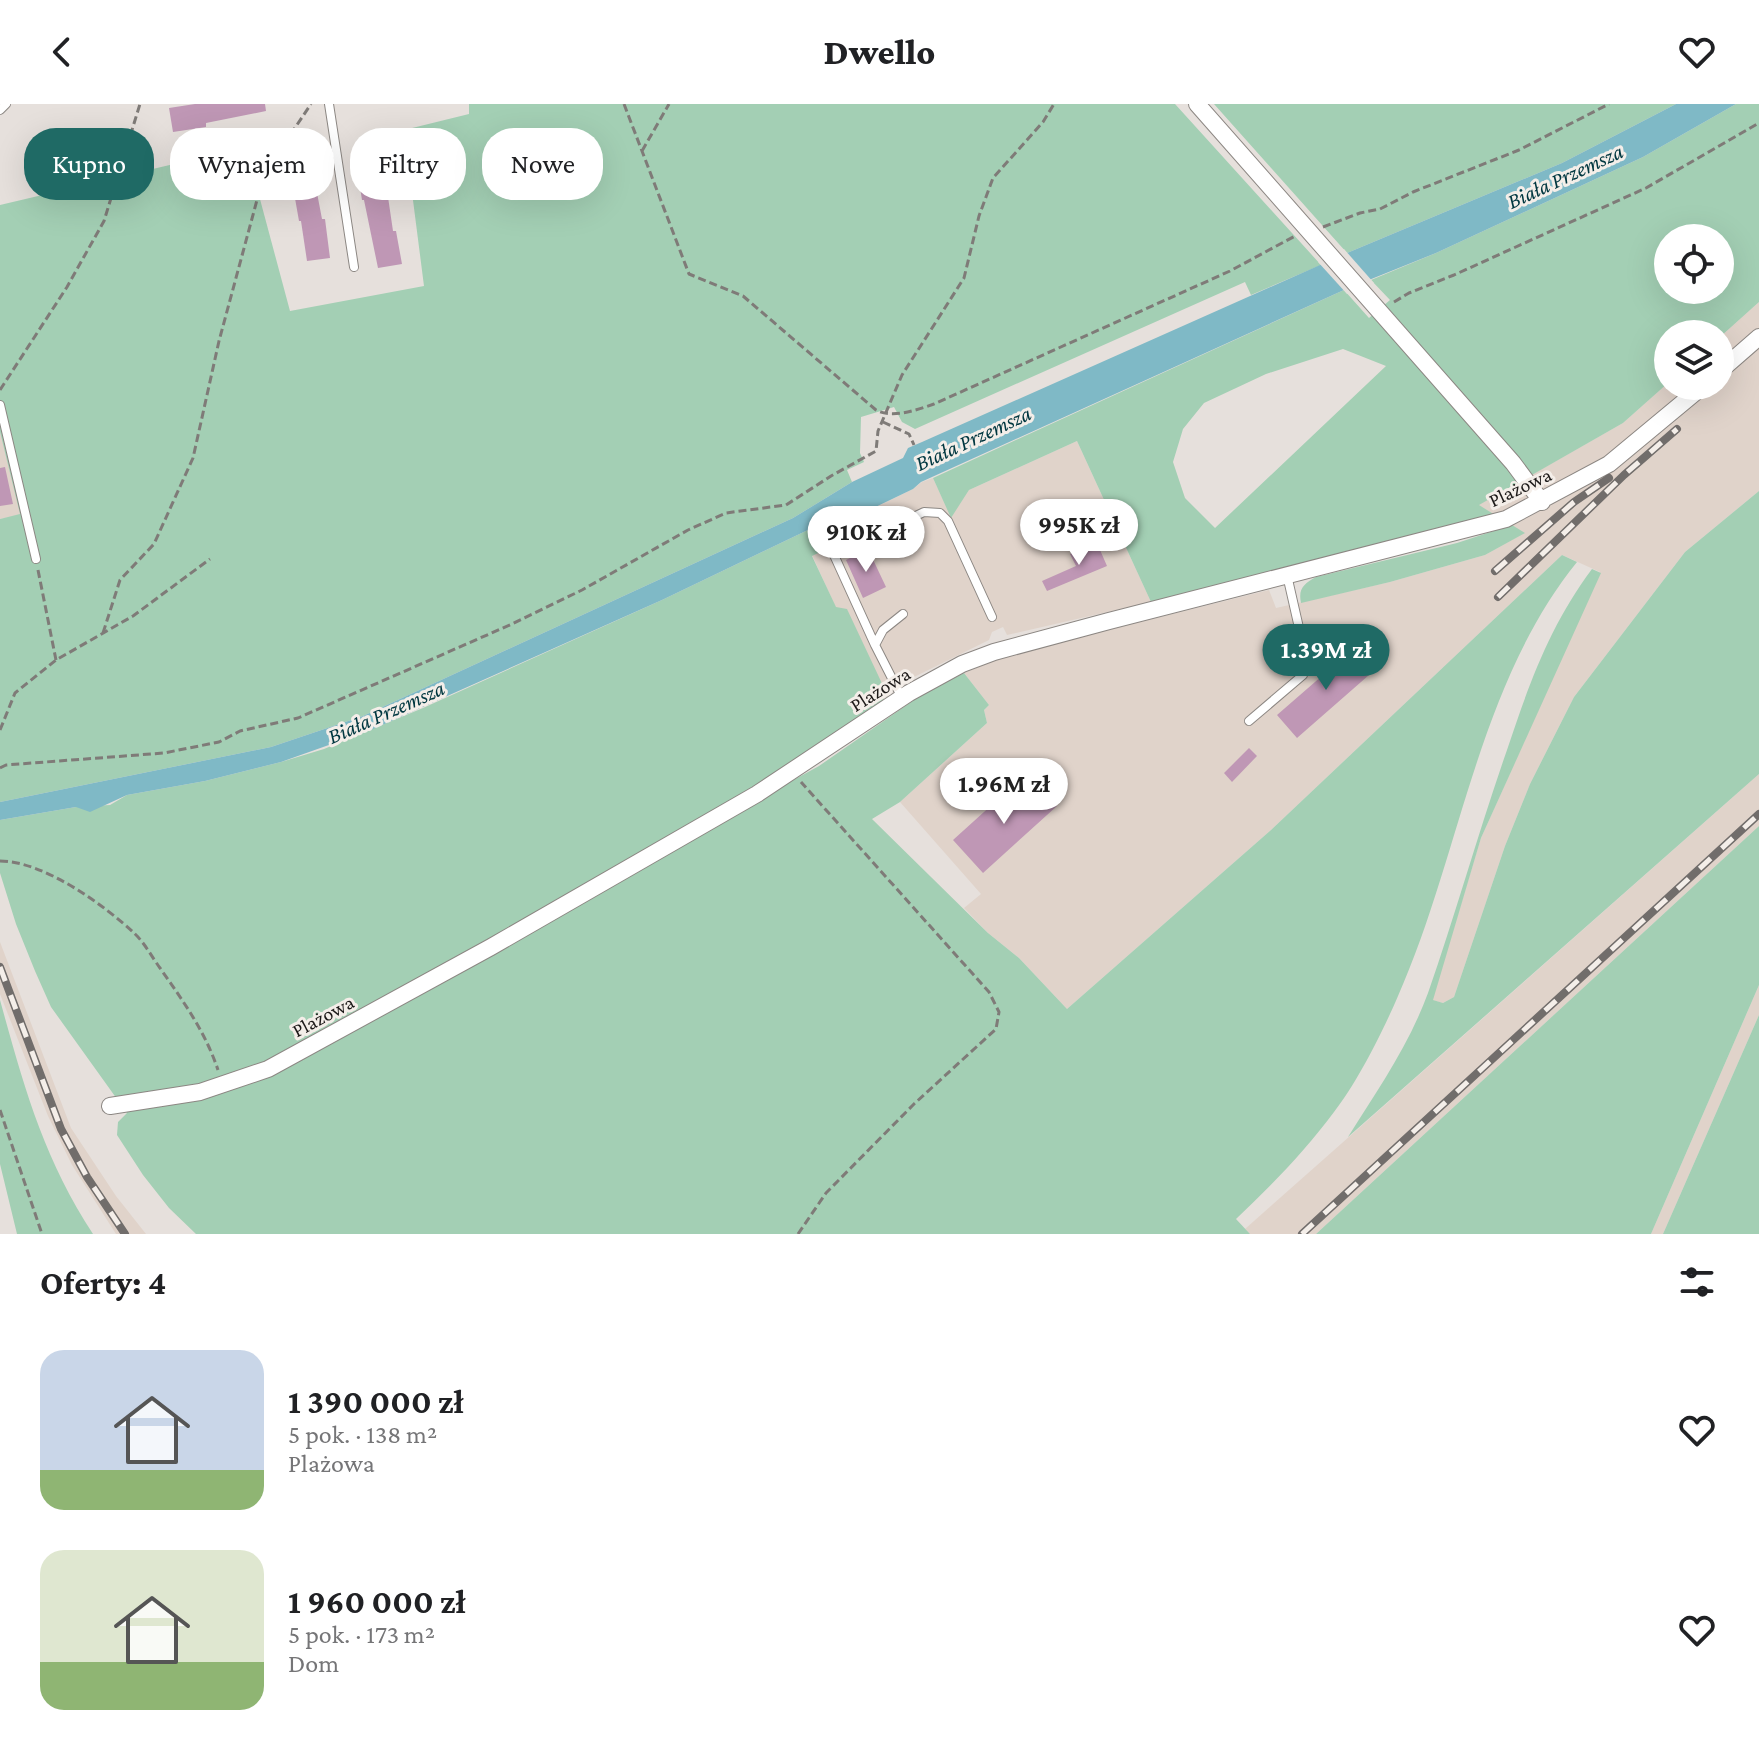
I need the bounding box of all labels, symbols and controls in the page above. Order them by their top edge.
icon: back [40,30,84,74]
icon: heart [1675,30,1719,74]
text: Dwello [824,32,935,72]
chip: Kupno [24,128,154,200]
chip: Wynajem [170,128,334,200]
chip: Filtry [350,128,466,200]
chip: Nowe [482,128,603,200]
water label: Biała Przemsza [1503,138,1627,214]
map controls [1654,224,1734,400]
button: locate [1654,224,1734,304]
button: layers [1654,320,1734,400]
water label: Biała Przemsza [911,400,1035,476]
street label: Plażowa [1485,463,1555,511]
pin: 995K zł [1005,499,1153,567]
pin: 910K zł [792,506,940,574]
text: 995K zł [1038,510,1120,539]
text: 910K zł [826,517,906,546]
pin: 1.39M zł [1243,624,1409,692]
text: 1.39M zł [1281,635,1371,664]
street label: Plażowa [846,662,914,716]
water label: Biała Przemsza [324,675,448,749]
pin: 1.96M zł [921,758,1087,826]
text: 1.96M zł [958,769,1050,798]
street label: Plażowa [288,991,358,1041]
icon: filters [1675,1260,1719,1304]
text: Oferty: 4 [40,1264,166,1301]
icon: home [104,1382,200,1478]
text: 1 390 000 zł [288,1383,464,1420]
icon: heart [1675,1408,1719,1452]
text: 5 pok. · 138 m² [288,1420,437,1449]
text: Plażowa [288,1449,375,1478]
icon: home [104,1582,200,1678]
text: 1 960 000 zł [288,1583,466,1620]
icon: heart [1675,1608,1719,1652]
text: 5 pok. · 173 m² [288,1620,435,1649]
text: Dom [288,1649,339,1678]

